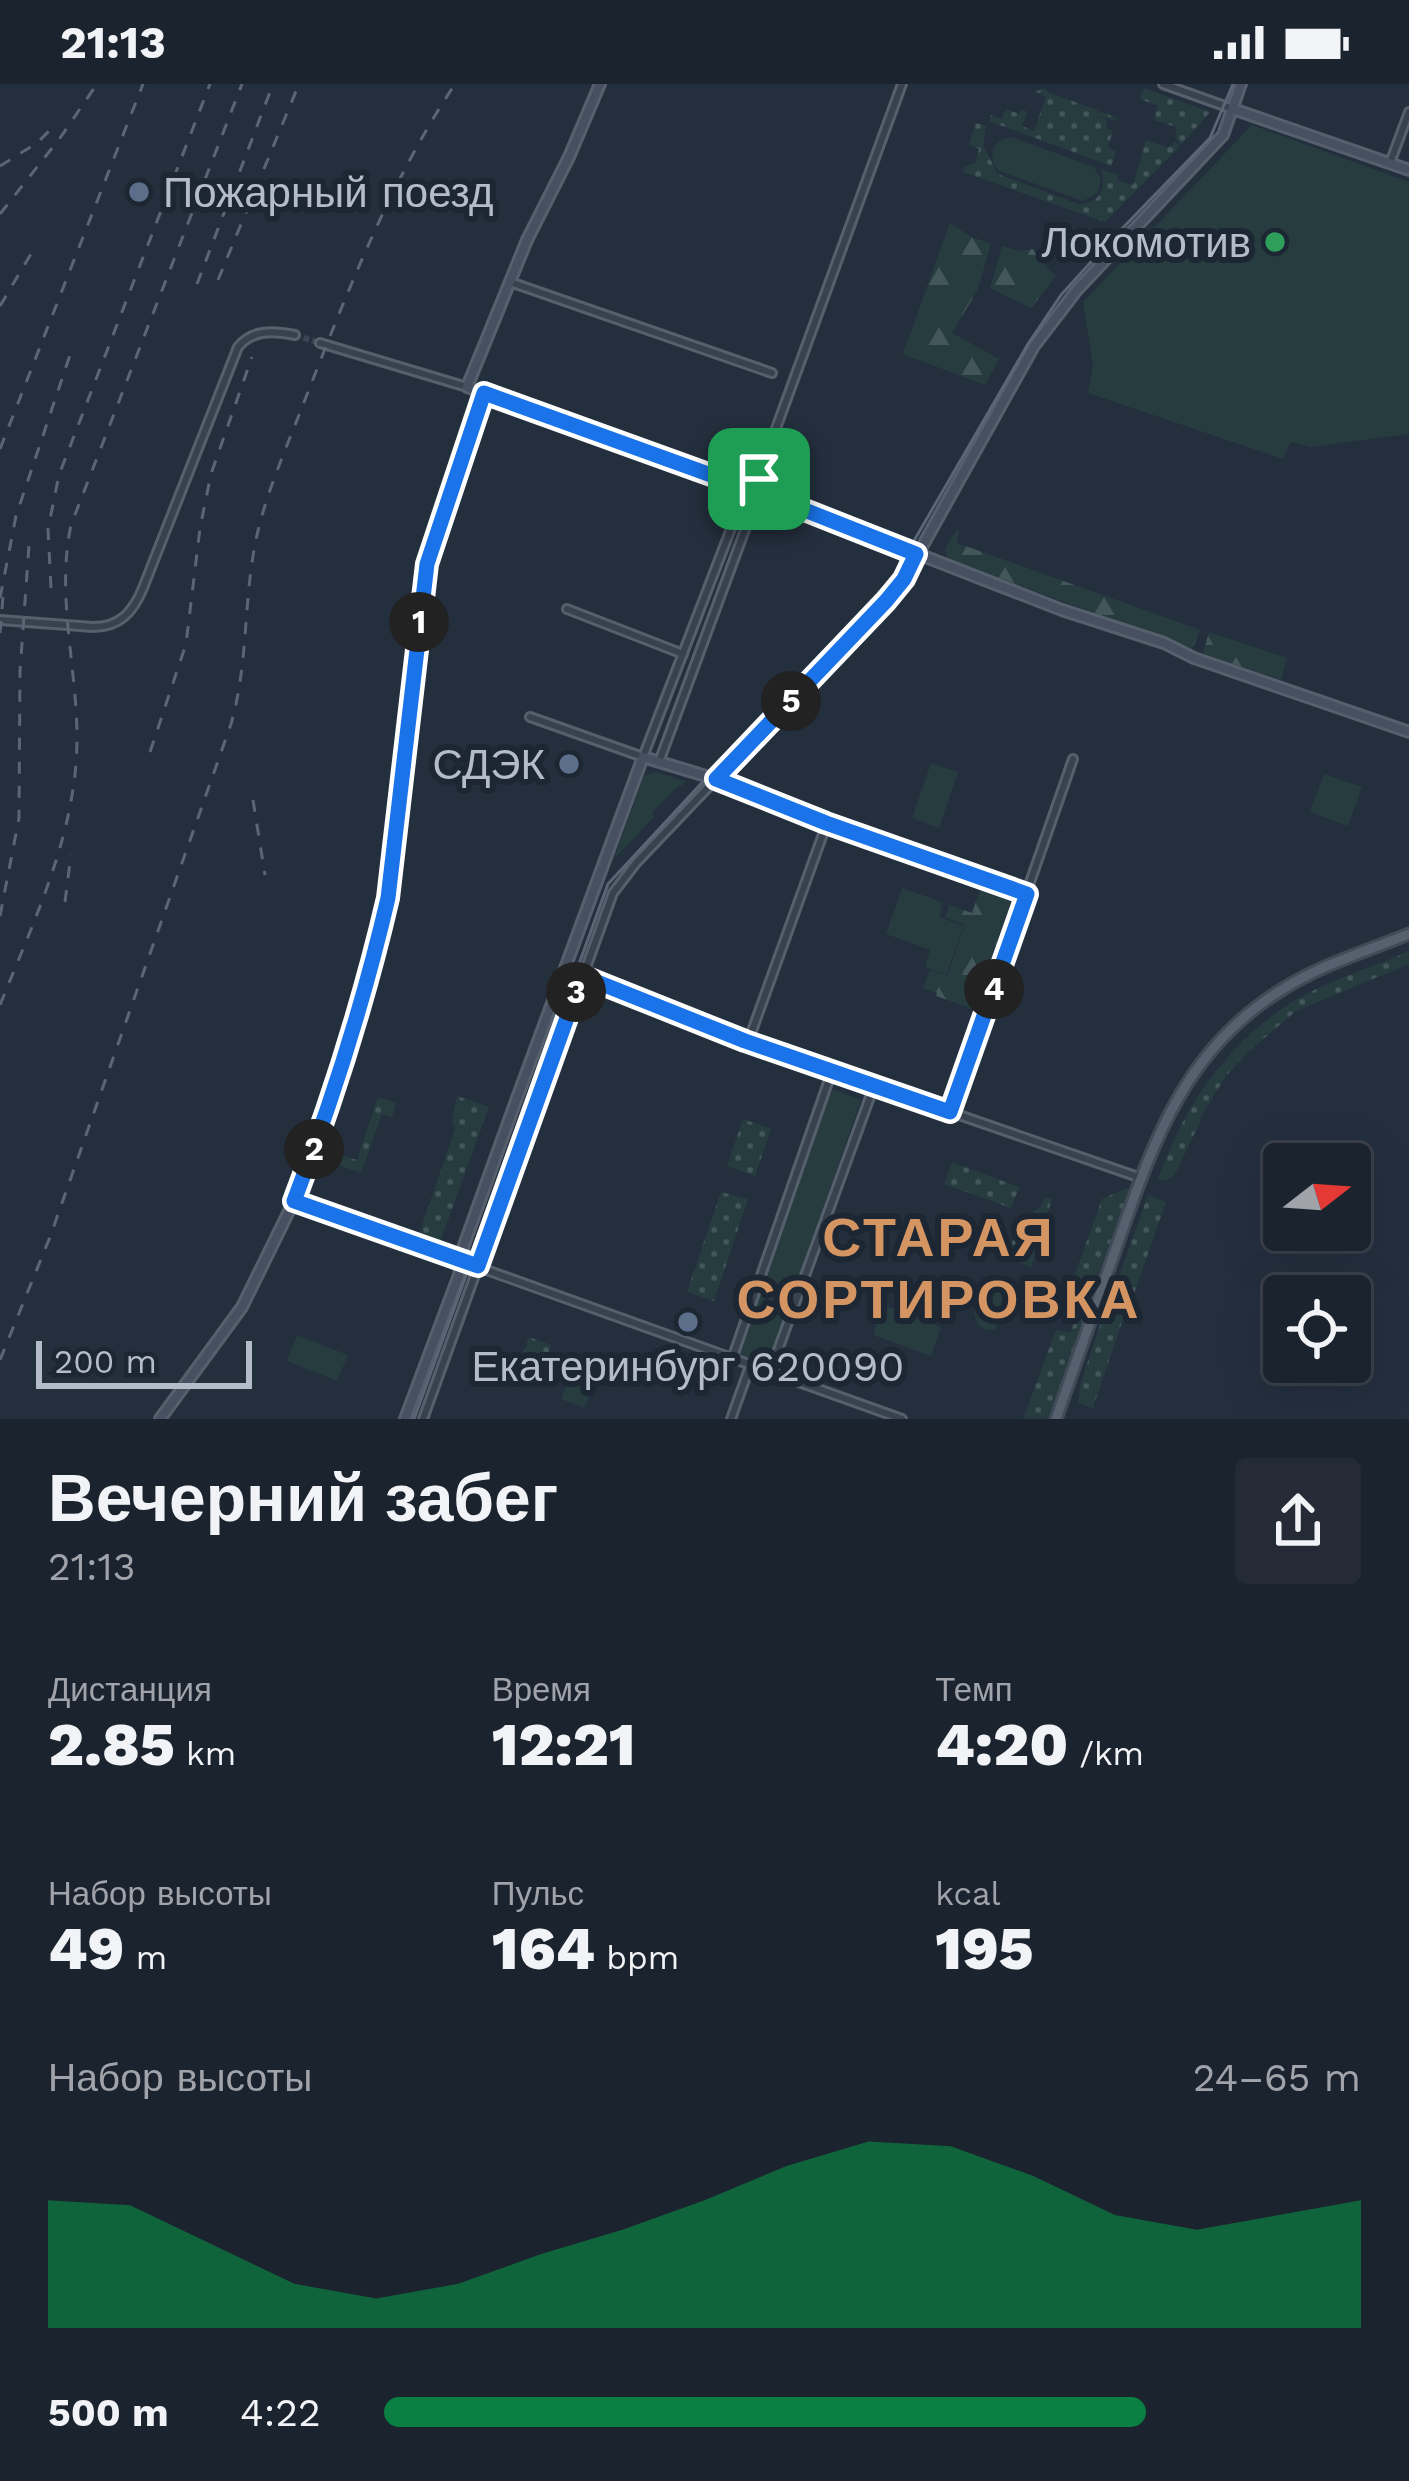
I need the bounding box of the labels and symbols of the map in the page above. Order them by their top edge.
place label: Пожарный поезд [163,168,493,217]
marker: Пожарный поезд [126,179,152,205]
place label: Локомотив [1042,218,1251,267]
marker: Локомотив [1262,229,1288,255]
pin [708,428,810,530]
pin: 1 [389,592,449,652]
pin: 5 [761,671,821,731]
place label: СДЭК [432,740,546,789]
marker: СДЭК [556,751,582,777]
pin: 4 [964,959,1024,1019]
pin: 3 [546,962,606,1022]
pin: 2 [284,1119,344,1179]
north arrow [1263,1143,1371,1251]
district label: СТАРАЯ СОРТИРОВКА [736,1206,1142,1331]
marker: Екатеринбург 620090 [675,1309,701,1335]
scale bar [36,1335,252,1388]
place label: Екатеринбург 620090 [472,1342,904,1391]

